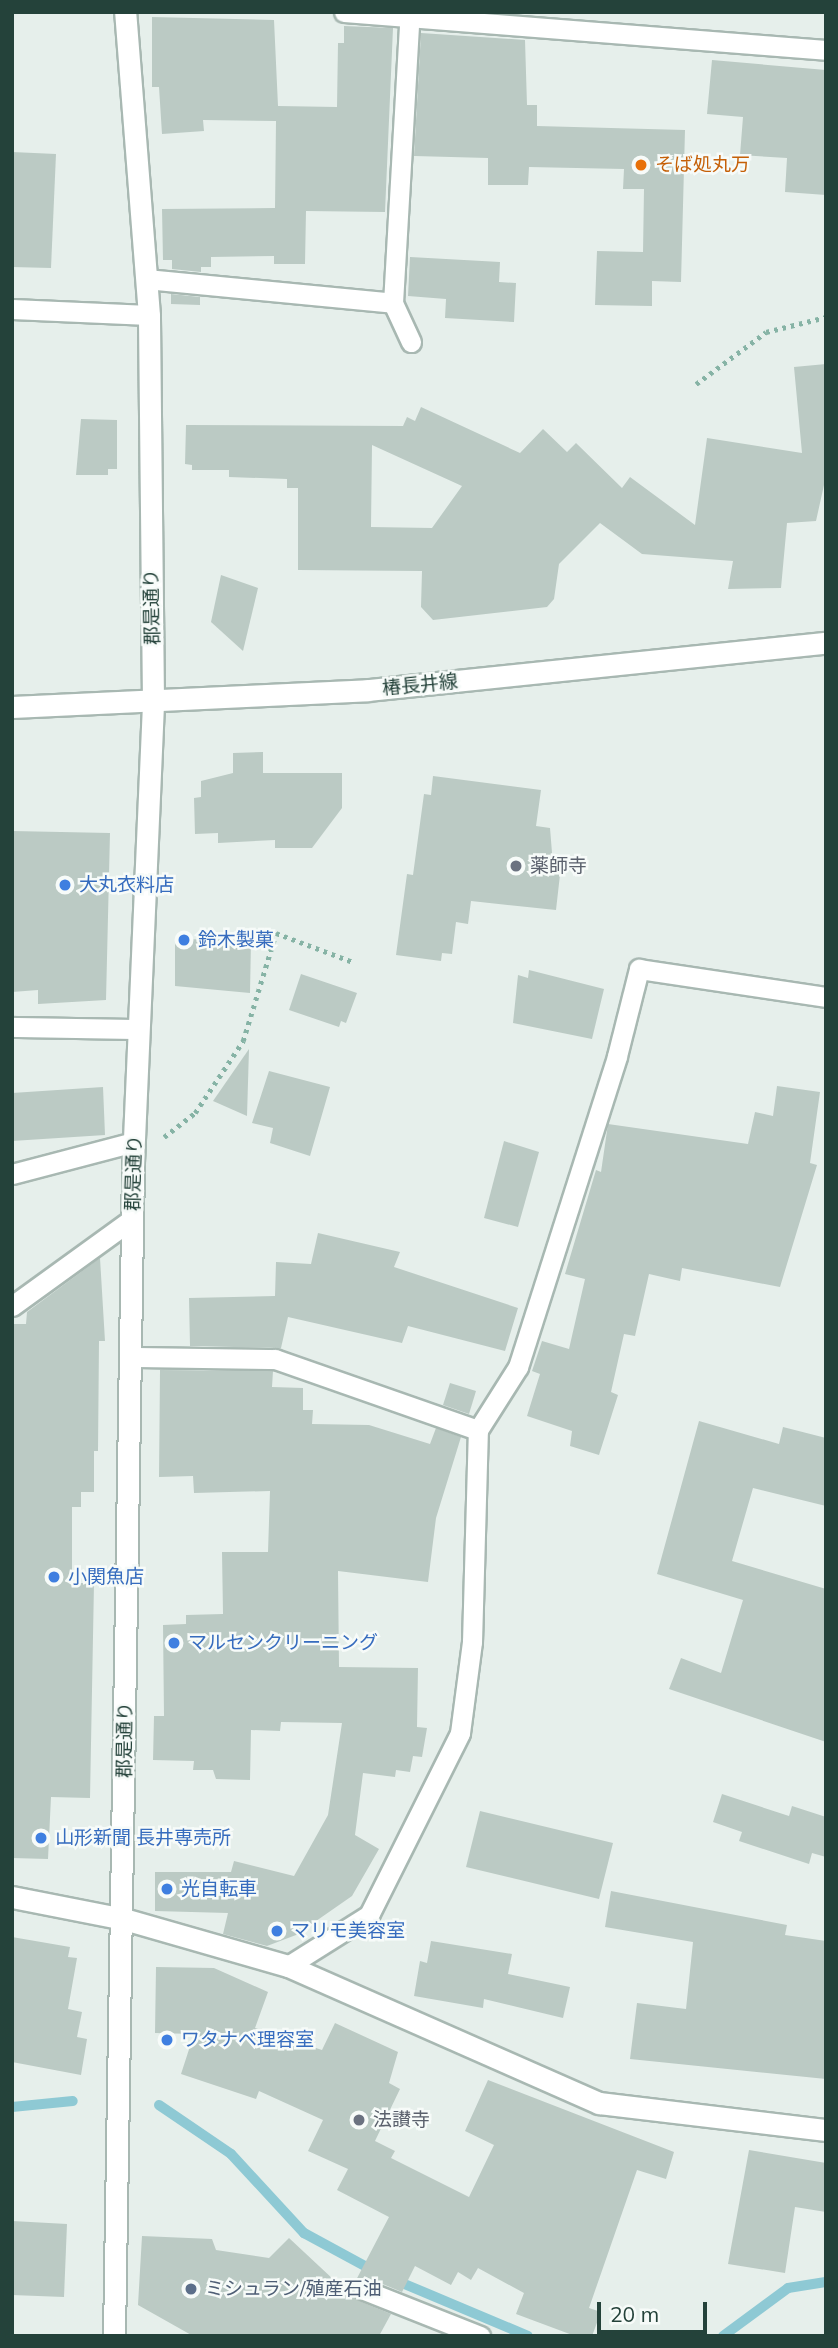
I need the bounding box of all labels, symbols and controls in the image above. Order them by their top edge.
place label: そば処丸万 [655,154,750,176]
marker: そば処丸万 [633,157,649,173]
street label: 郡是通り [140,569,164,645]
street label: 椿長井線 [381,670,459,700]
place label: 薬師寺 [530,855,587,877]
marker: 薬師寺 [508,858,524,874]
place label: 大丸衣料店 [79,874,174,896]
marker: 大丸衣料店 [57,877,73,893]
place label: 鈴木製菓 [198,929,274,951]
marker: 鈴木製菓 [176,932,192,948]
street label: 郡是通り [121,1135,147,1211]
place label: 小関魚店 [68,1566,144,1588]
marker: 小関魚店 [46,1569,62,1585]
place label: マルセンクリーニング [188,1632,378,1654]
marker: マルセンクリーニング [166,1635,182,1651]
street label: 郡是通り [113,1702,137,1778]
place label: 山形新聞 長井専売所 [55,1827,231,1849]
marker: 山形新聞 長井専売所 [33,1830,49,1846]
place label: 光自転車 [181,1878,257,1900]
marker: 光自転車 [159,1881,175,1897]
place label: マリモ美容室 [291,1920,405,1942]
marker: マリモ美容室 [269,1923,285,1939]
place label: ワタナベ理容室 [181,2029,314,2051]
marker: ワタナベ理容室 [159,2032,175,2048]
place label: 法讃寺 [373,2109,430,2131]
marker: 法讃寺 [351,2112,367,2128]
place label: ミシュラン/殖産石油 [205,2278,381,2300]
marker: ミシュラン/殖産石油 [183,2281,199,2297]
scale bar [600,2288,710,2332]
text: 20 m [610,2301,659,2327]

